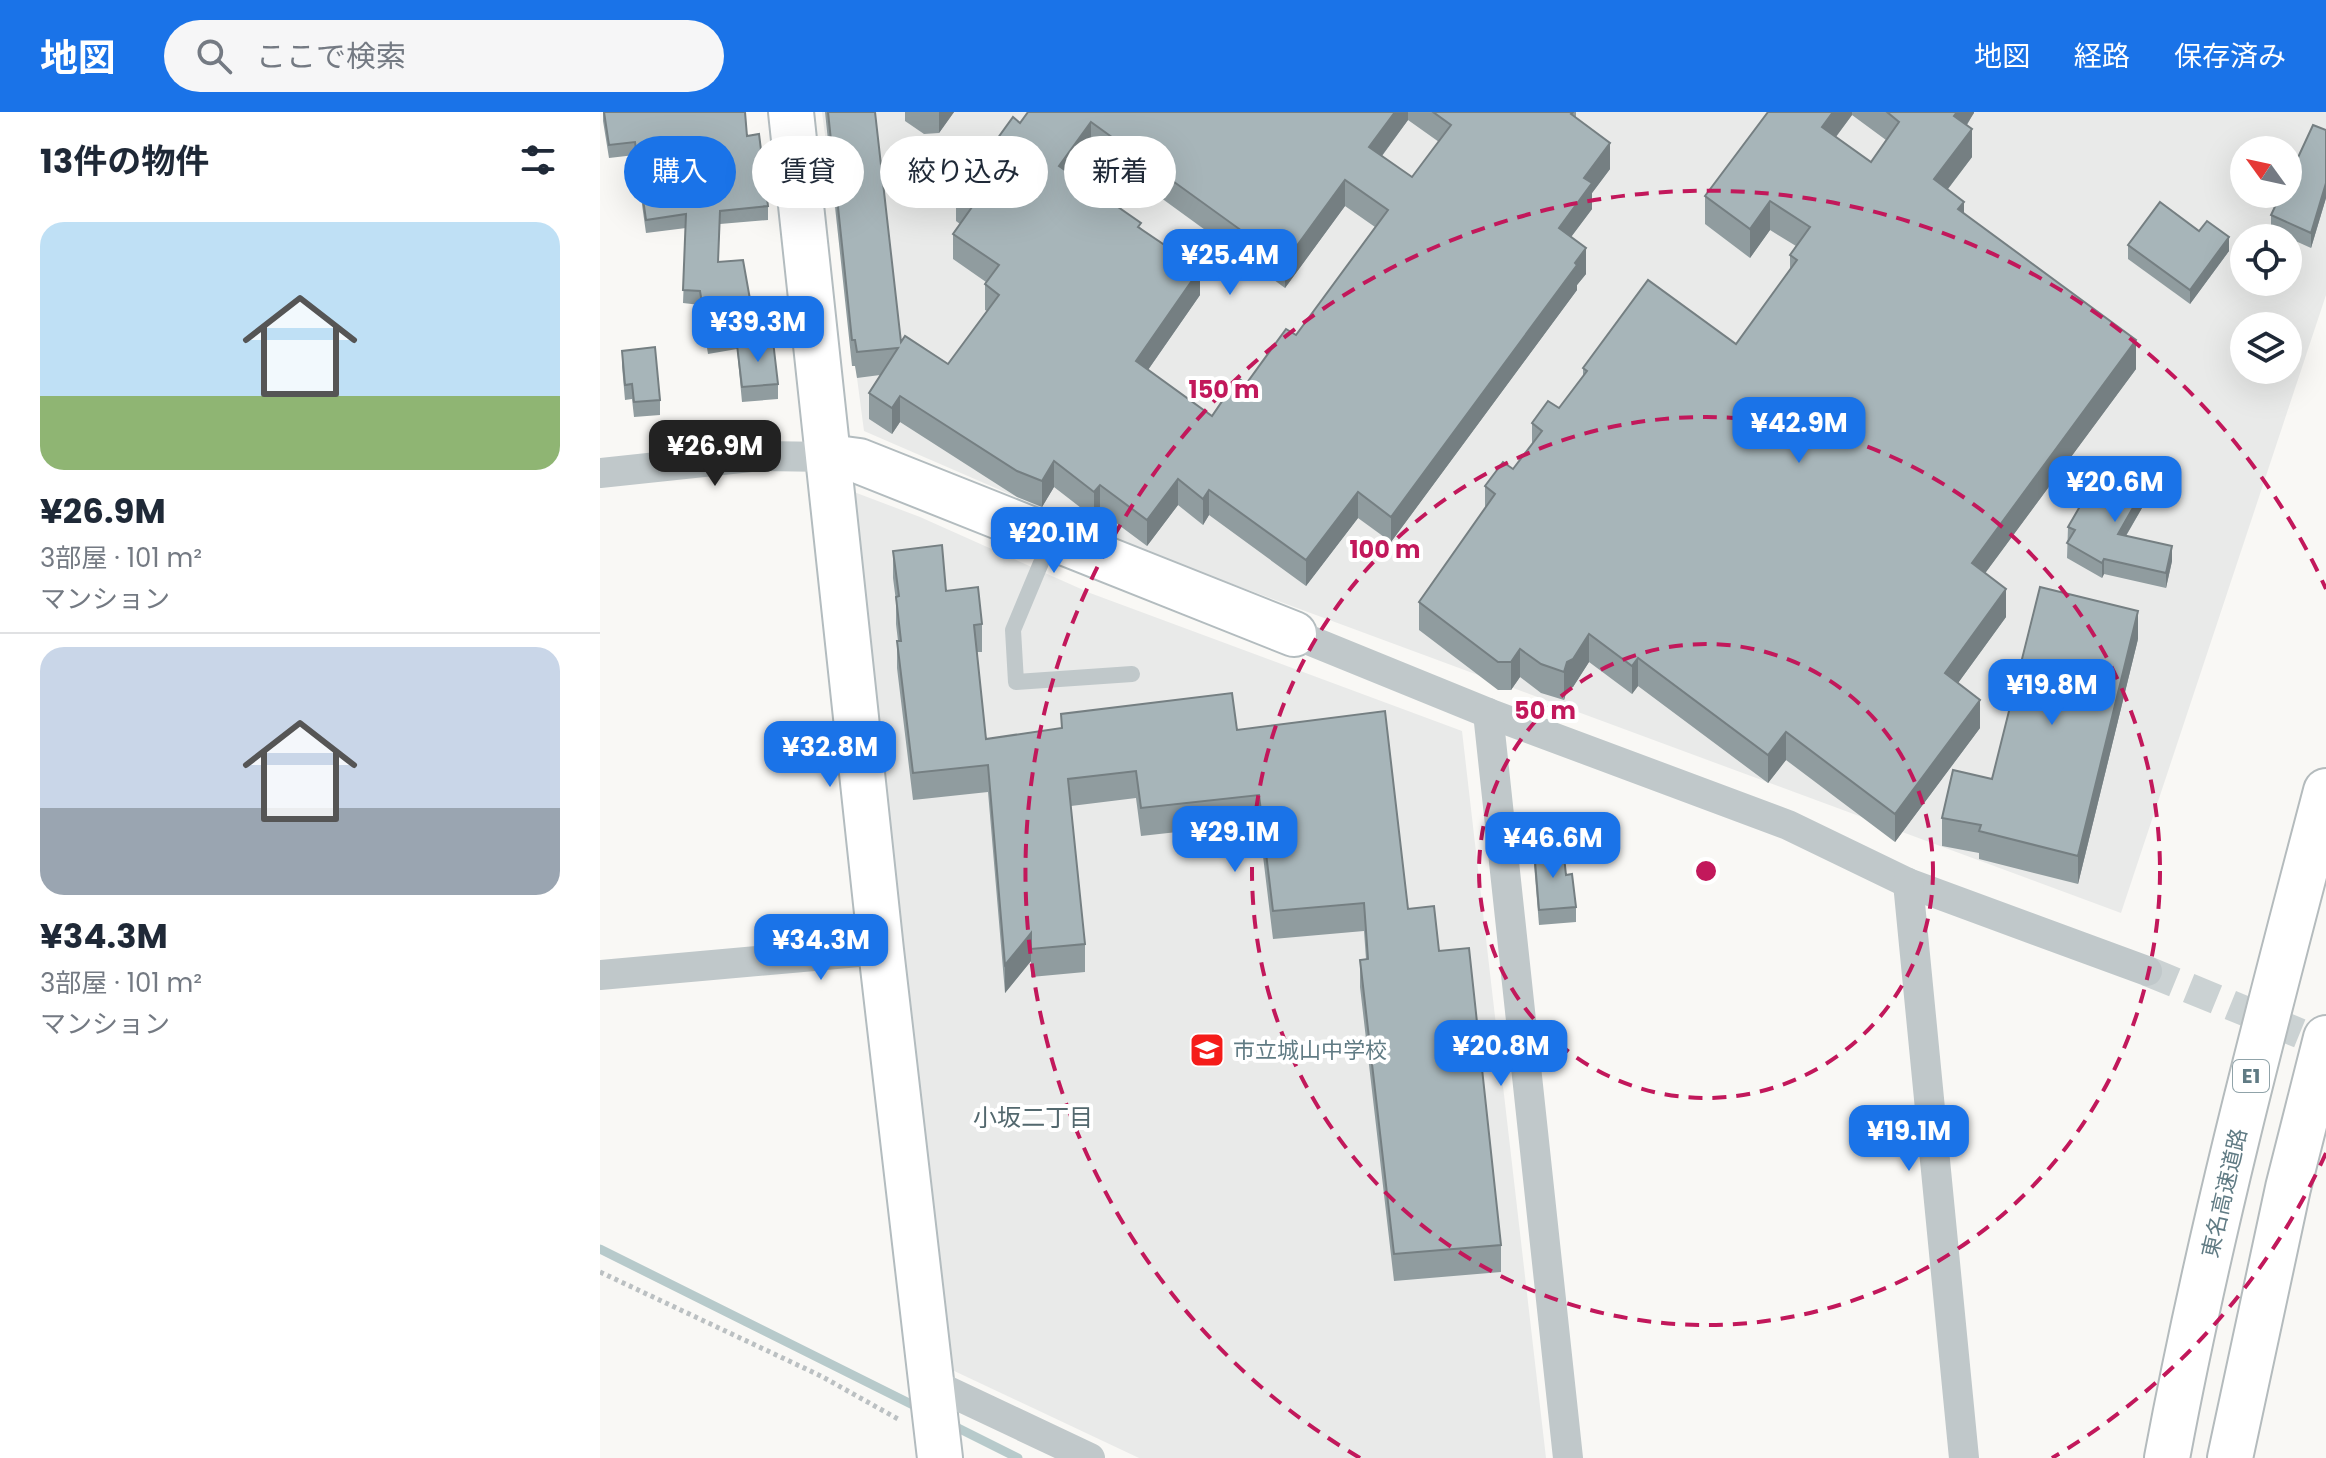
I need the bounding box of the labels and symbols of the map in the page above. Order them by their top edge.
north arrow [2230,136,2302,208]
pin: ¥25.4M [1165,229,1295,297]
pin: ¥39.3M [693,296,823,364]
text: 150 m [1189,373,1259,406]
pin: ¥42.9M [1734,397,1864,465]
pin: ¥26.9M [650,420,780,488]
pin: ¥20.6M [2050,456,2180,524]
pin: ¥20.1M [989,507,1119,575]
text: 100 m [1350,533,1420,566]
pin: ¥19.8M [1987,659,2117,727]
text: 50 m [1514,694,1576,727]
pin: ¥32.8M [765,721,895,789]
pin: ¥29.1M [1170,806,1300,874]
pin: ¥46.6M [1488,812,1618,880]
centre of rings [1692,857,1720,885]
pin: ¥34.3M [756,914,886,982]
pin: ¥20.8M [1436,1020,1566,1088]
school or university icon: 市立城山中学校 [1188,1031,1226,1069]
place label: 市立城山中学校 [1233,1035,1387,1066]
road number: E1 [2233,1060,2269,1092]
district label: 小坂二丁目 [973,1101,1093,1134]
pin: ¥19.1M [1844,1105,1974,1173]
street label: 東名高速道路 [2195,1125,2254,1261]

